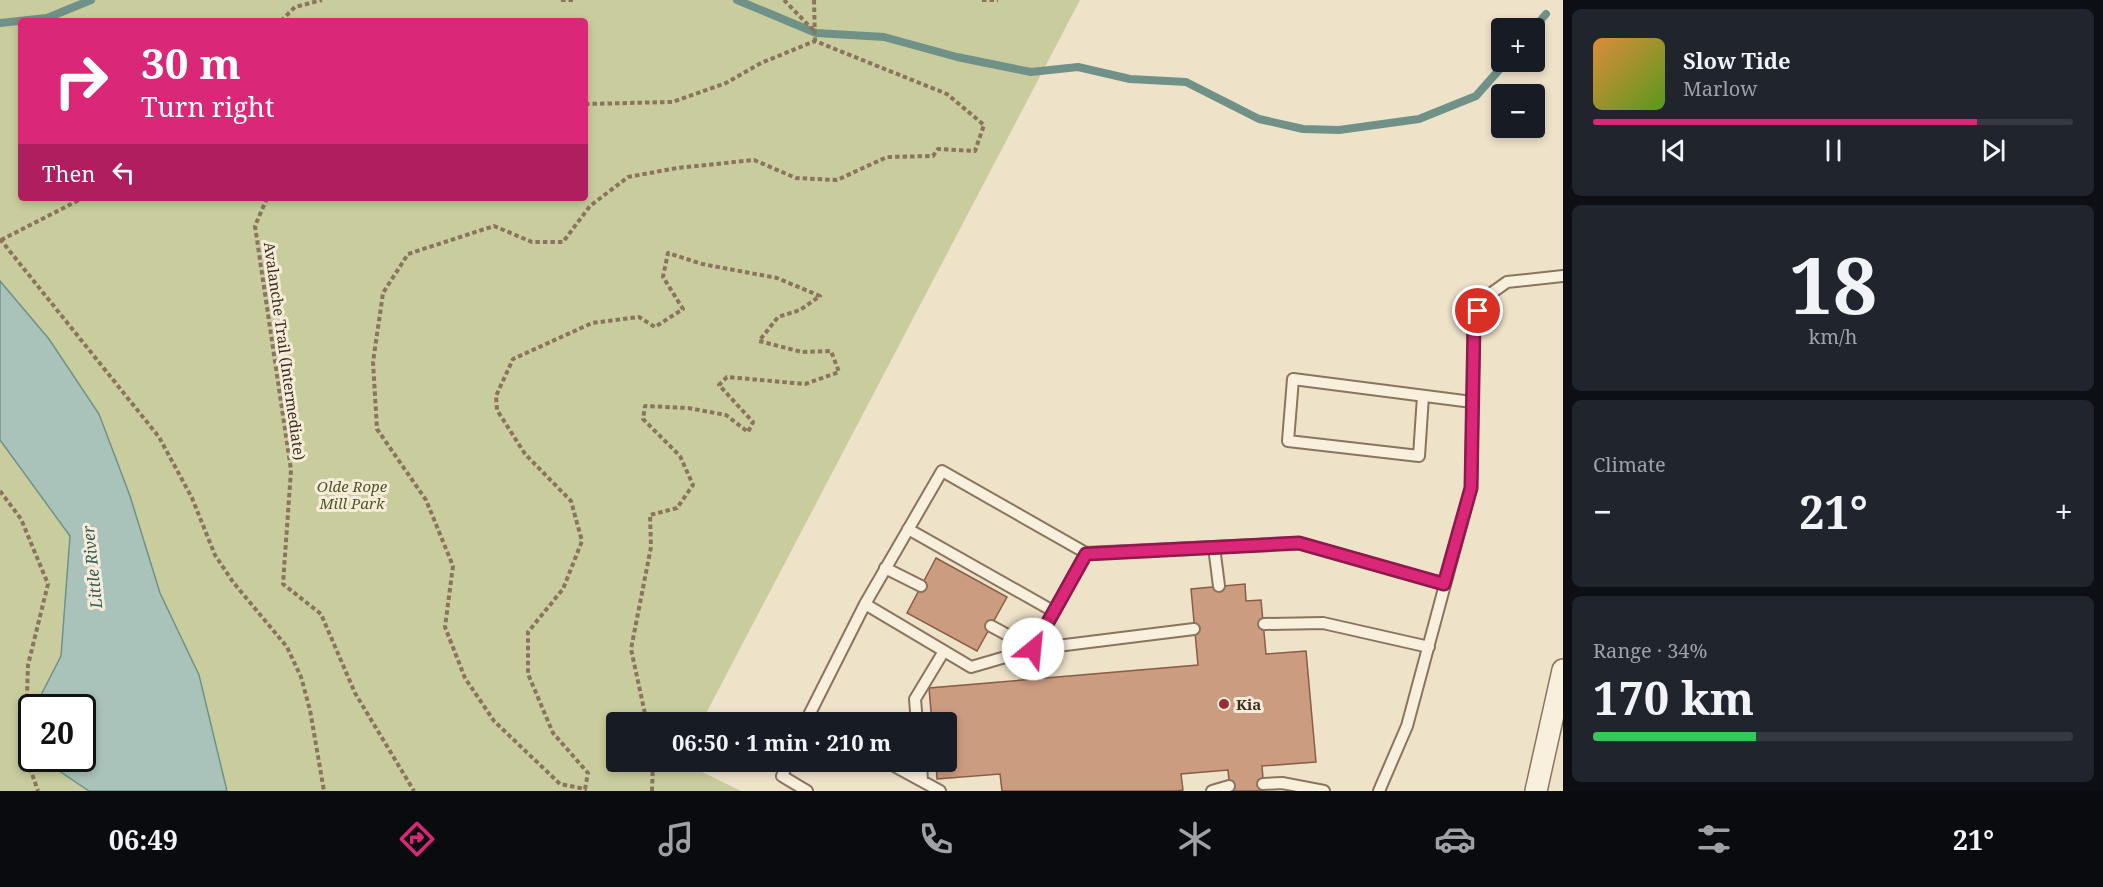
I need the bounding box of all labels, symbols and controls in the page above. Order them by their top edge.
map controls [1491,18,1545,138]
button: + [1491,18,1545,72]
text: 30 m [141,34,241,91]
icon: right [42,42,120,120]
text: Slow Tide [1683,45,1791,75]
text: Marlow [1683,75,1757,102]
button: − [1491,84,1545,138]
text: Turn right [141,88,274,125]
icon: previous [1657,134,1690,167]
icon: pause [1817,134,1850,167]
icon: next [1977,134,2010,167]
icon: left [107,156,140,189]
text: Then [42,158,95,188]
text: 18 [1789,231,1877,337]
street label: Avalanche Trail (Intermediate) [260,241,310,461]
pin [1452,285,1503,336]
icon: arrive [1461,294,1494,327]
text: km/h [1808,323,1858,350]
text: Climate [1593,451,1666,478]
park label: Olde Rope Mill Park [317,476,388,513]
text: 21° [1799,481,1868,542]
text: − [1593,489,1612,534]
text: + [2055,489,2073,534]
water label: Little River [77,524,107,610]
position arrow [1001,617,1065,681]
text: Range · 34% [1593,637,1707,664]
text: 170 km [1593,667,1754,728]
speed limit sign: 20 [18,694,96,772]
place label: Kia [1236,694,1261,714]
marker: Kia [1217,697,1231,711]
text: 06:50 · 1 min · 210 m [672,727,891,757]
icon: directions [396,818,438,860]
icon: music [655,818,697,860]
icon: phone [915,818,957,860]
icon: climate [1174,818,1216,860]
icon: car [1434,818,1476,860]
icon: filters [1693,818,1735,860]
text: 06:49 [109,821,178,858]
text: 21° [1953,821,1994,858]

